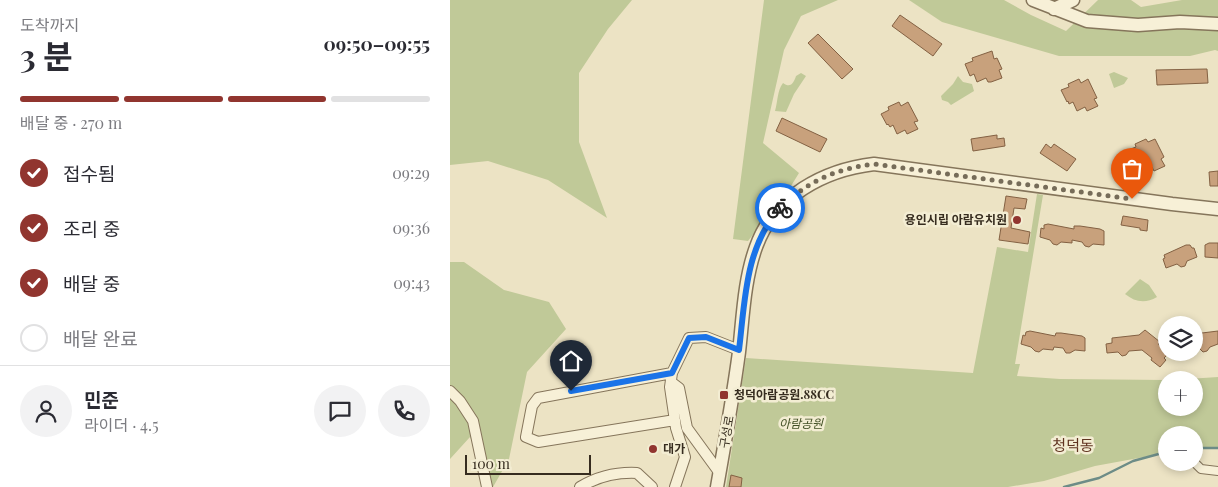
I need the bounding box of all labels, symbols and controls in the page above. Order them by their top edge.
text: 도착까지 [20,14,79,35]
text: 09:50–09:55 [324,30,430,56]
text: 3 분 [20,33,72,76]
text: 배달 중 · 270 m [20,112,122,133]
pin [1111,148,1153,199]
icon: bag [1118,155,1146,183]
icon: check [20,159,48,187]
text: 접수됨 [63,160,115,186]
text: 09:29 [392,162,430,183]
courier [755,183,805,233]
icon: bike [766,194,794,222]
place label: 용인시립 아람유치원 [905,211,1007,227]
icon: check [20,214,48,242]
marker: 용인시립 아람유치원 [1011,214,1023,226]
text: 조리 중 [63,215,120,241]
text: 09:36 [393,217,430,238]
icon: check [20,269,48,297]
text: 배달 중 [63,270,120,296]
text: 09:43 [393,272,430,293]
map controls [1158,316,1203,471]
button: layers [1158,316,1203,361]
text: 배달 완료 [63,325,138,351]
pin [550,340,592,391]
icon: home [557,347,585,375]
button: + [1158,371,1203,416]
button: person [20,385,72,437]
button: chat [314,385,366,437]
button: phone [378,385,430,437]
text: 민준 [84,386,119,412]
place label: 청덕아람공원.88CC [734,386,834,402]
marker: 청덕아람공원.88CC [718,389,730,401]
text: 라이더 · 4.5 [84,414,159,435]
street label: 구성로 [715,414,737,450]
park label: 아람공원 [779,415,824,431]
button: − [1158,426,1203,471]
district label: 청덕동 [1052,435,1094,455]
place label: 대가 [663,440,685,456]
marker: 대가 [647,443,659,455]
scale bar [465,452,591,475]
text: 100 m [472,454,510,473]

